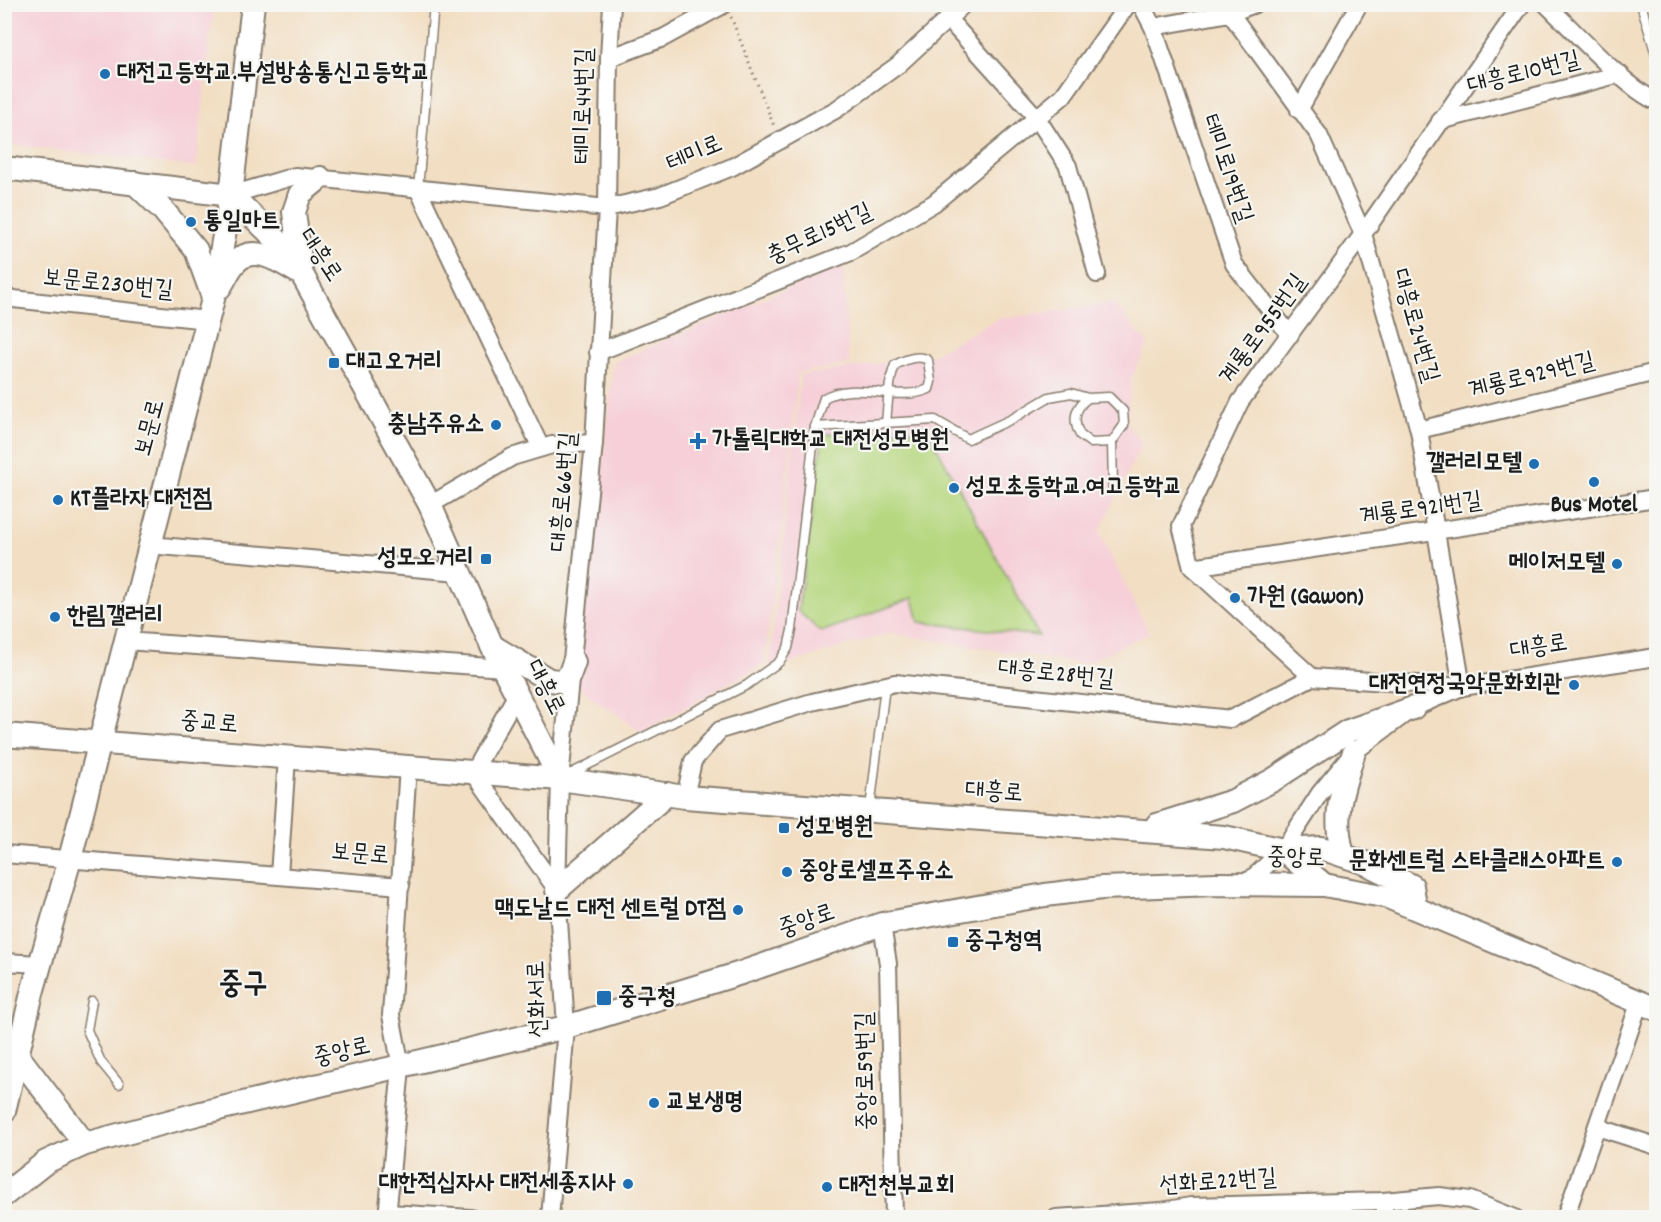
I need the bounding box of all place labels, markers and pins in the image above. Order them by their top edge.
place label: 대전고등학교.부설방송통신고등학교 [117,57,430,91]
marker: 대전고등학교.부설방송통신고등학교 [98,67,112,81]
place label: 통일마트 [203,205,280,239]
marker: 통일마트 [184,215,198,229]
place label: 대고오거리 [346,346,443,380]
marker: 대고오거리 [327,356,341,370]
place label: 충남주유소 [387,408,484,442]
marker: 충남주유소 [489,418,503,432]
place label: 가톨릭대학교 대전성모병원 [712,424,949,458]
marker: 가톨릭대학교 대전성모병원 [689,432,707,450]
place label: 갤러리모텔 [1425,447,1523,481]
marker: 갤러리모텔 [1527,457,1541,471]
place label: 성모초등학교.여고등학교 [966,471,1182,505]
marker: Bus Motel [1587,475,1601,489]
marker: 성모초등학교.여고등학교 [947,481,961,495]
place label: KT플라자 대전점 [70,483,212,517]
place label: Bus Motel [1550,489,1638,523]
marker: KT플라자 대전점 [51,493,65,507]
place label: 성모오거리 [377,542,474,576]
place label: 메이저모텔 [1508,547,1606,581]
marker: 성모오거리 [479,552,493,566]
marker: 메이저모텔 [1610,557,1624,571]
place label: 가원 (Gawon) [1247,581,1364,615]
marker: 가원 (Gawon) [1228,591,1242,605]
place label: 한림갤러리 [66,600,164,634]
marker: 한림갤러리 [48,610,62,624]
place label: 대전연정국악문화회관 [1369,668,1563,702]
marker: 대전연정국악문화회관 [1567,678,1581,692]
place label: 성모병원 [796,811,873,845]
marker: 성모병원 [777,821,791,835]
place label: 문화센트럴 스타클래스아파트 [1348,845,1605,879]
place label: 중앙로셀프주유소 [799,855,954,889]
marker: 문화센트럴 스타클래스아파트 [1610,855,1624,869]
marker: 중앙로셀프주유소 [780,865,794,879]
place label: 맥도날드 대전 센트럴 DT점 [494,893,726,927]
marker: 맥도날드 대전 센트럴 DT점 [731,903,745,917]
place label: 중구청역 [965,925,1042,959]
marker: 중구청역 [946,935,960,949]
place label: 중구청 [618,981,676,1015]
marker: 중구청 [595,989,613,1007]
place label: 교보생명 [666,1086,743,1120]
marker: 교보생명 [647,1096,661,1110]
place label: 대한적십자사 대전세종지사 [379,1167,616,1201]
place label: 대전천부교회 [839,1170,955,1204]
marker: 대한적십자사 대전세종지사 [621,1177,635,1191]
marker: 대전천부교회 [820,1180,834,1194]

